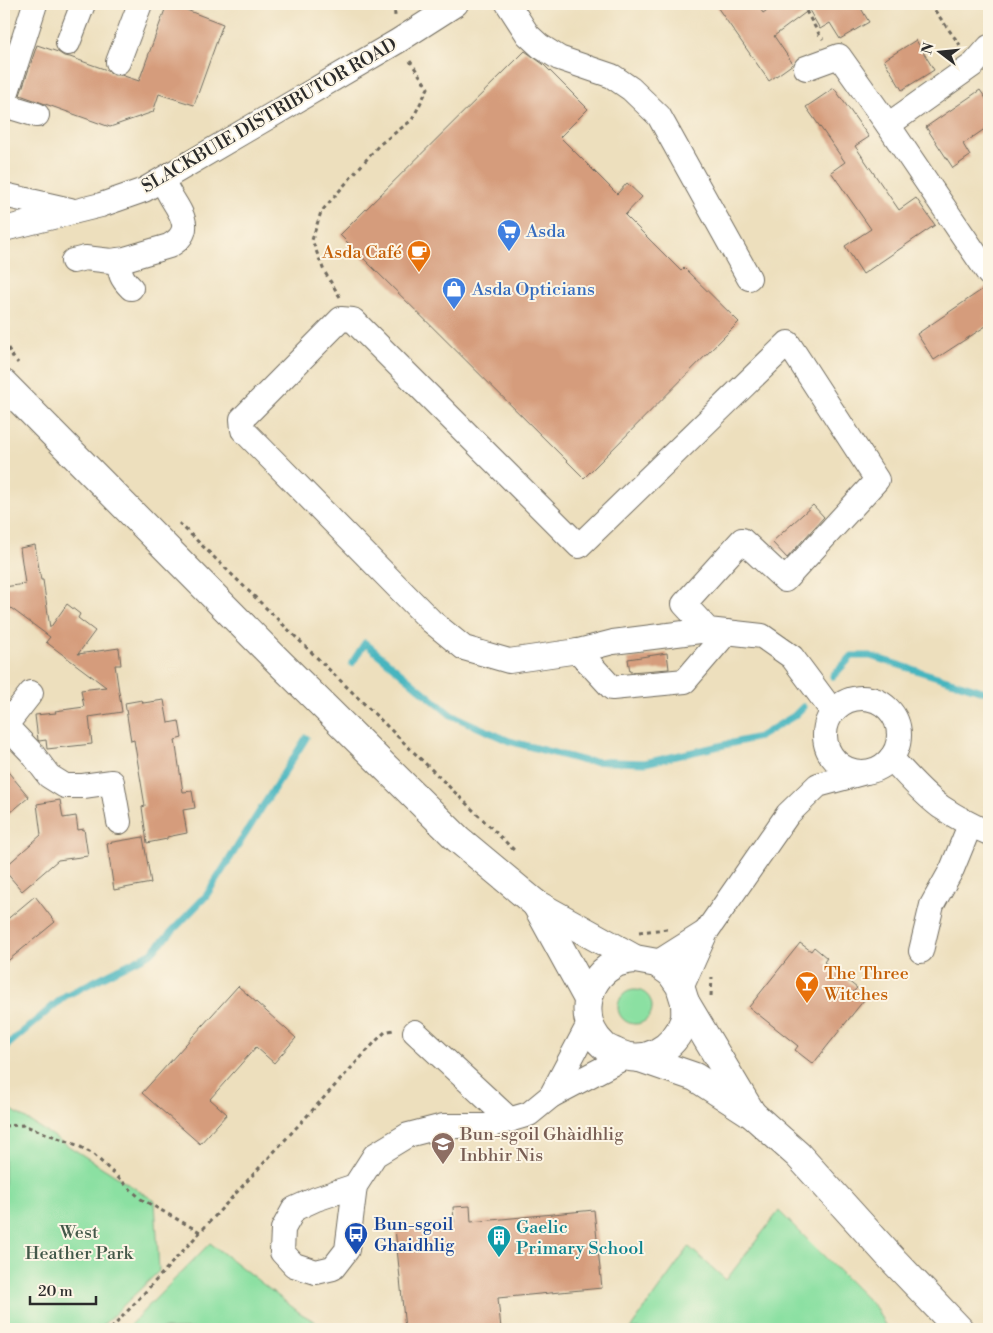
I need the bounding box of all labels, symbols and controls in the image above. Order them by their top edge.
north arrow [916,28,966,78]
street label: SLACKBUIE DISTRIBUTOR ROAD [137,33,401,198]
text: N [918,41,939,56]
supermarket icon: Asda [496,218,522,252]
place label: Asda [525,220,566,243]
cafe icon: Asda Café [406,239,432,273]
place label: Asda Café [321,241,402,264]
shop icon: Asda Opticians [441,276,467,310]
place label: Asda Opticians [471,278,595,301]
place label: The Three Witches [823,962,909,1006]
bar icon: The Three Witches [794,970,820,1004]
place label: Bun-sgoil Ghàidhlig Inbhir Nis [459,1123,624,1167]
school or university icon: Bun-sgoil Ghàidhlig Inbhir Nis [430,1131,456,1165]
place label: Bun-sgoil Ghaidhlig [373,1213,455,1257]
place label: Gaelic Primary School [516,1216,644,1260]
park label: West Heather Park [25,1221,135,1265]
bus stop icon: Bun-sgoil Ghaidhlig [343,1221,369,1255]
building icon: Gaelic Primary School [486,1224,512,1258]
scale bar [30,1273,96,1305]
text: 20 m [38,1282,73,1301]

